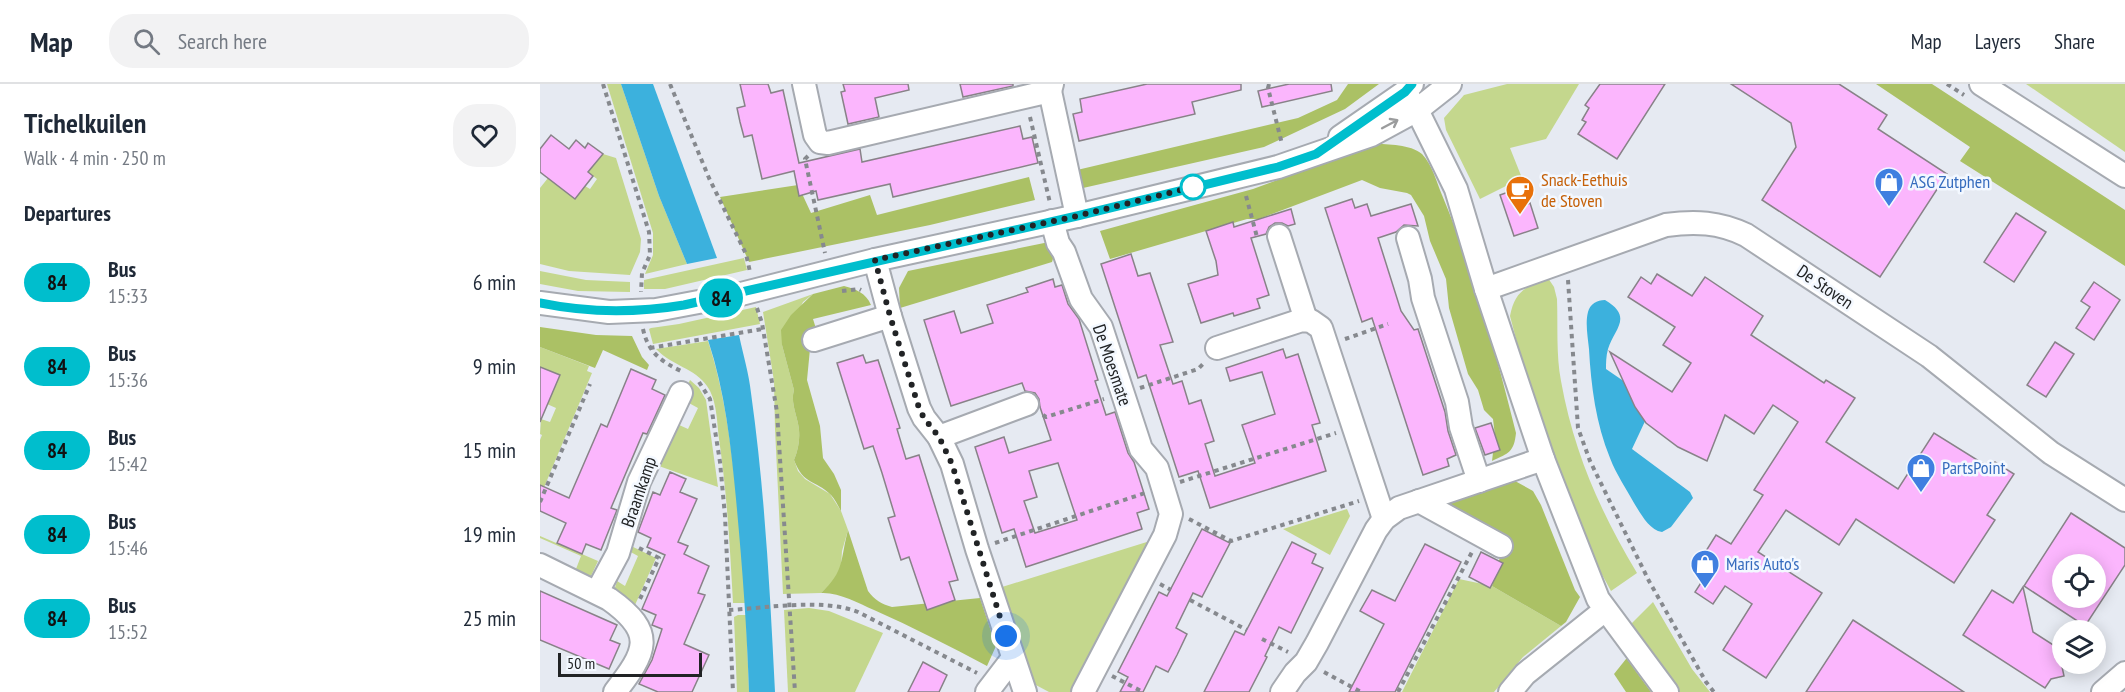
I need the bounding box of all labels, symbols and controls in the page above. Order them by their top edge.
search box [109,14,529,68]
text: Map [30,23,73,60]
icon: search [130,25,163,58]
text: Search here [178,27,267,55]
text: Map [1911,28,1942,55]
text: Layers [1975,28,2021,55]
text: Share [2054,28,2095,55]
text: Tichelkuilen [24,104,146,141]
button: heart [453,104,516,167]
one-way arrow [1381,118,1398,130]
text: Walk · 4 min · 250 m [24,145,166,171]
shop icon: ASG Zutphen [1873,166,1905,208]
place label: Snack-Eethuis de Stoven [1541,168,1628,212]
place label: ASG Zutphen [1910,170,1990,193]
unlabelled marker [1180,174,1206,200]
cafe icon: Snack-Eethuis de Stoven [1504,174,1536,216]
text: Departures [24,199,111,227]
text: Bus [108,255,136,283]
street label: De Stoven [1793,259,1858,314]
text: 6 min [473,268,516,296]
text: 84 [47,269,67,296]
line badge: 84 [694,278,748,318]
text: 15:33 [108,283,148,309]
text: 84 [711,285,731,312]
street label: De Moesmate [1088,321,1137,409]
text: Bus [108,339,136,367]
text: 9 min [473,352,516,380]
text: 84 [47,353,67,380]
text: 15:36 [108,367,148,393]
text: Bus [108,423,136,451]
text: 15 min [463,436,516,464]
text: 84 [47,437,67,464]
text: 15:42 [108,451,148,477]
shop icon: PartsPoint [1905,452,1937,494]
street label: Braamkamp [616,453,661,530]
place label: PartsPoint [1942,456,2005,479]
text: Bus [108,507,136,535]
text: 19 min [463,520,516,548]
text: 84 [47,521,67,548]
text: 15:46 [108,535,148,561]
shop icon: Maris Auto's [1689,548,1721,590]
place label: Maris Auto's [1726,552,1799,575]
map controls [2052,554,2106,674]
button: locate [2052,554,2106,608]
text: Bus [108,591,136,619]
text: 25 min [463,604,516,632]
text: 84 [47,605,67,632]
text: 15:52 [108,619,148,645]
button: layers [2052,620,2106,674]
your location [991,621,1021,651]
scale bar [558,650,702,678]
text: 50 m [567,653,595,673]

